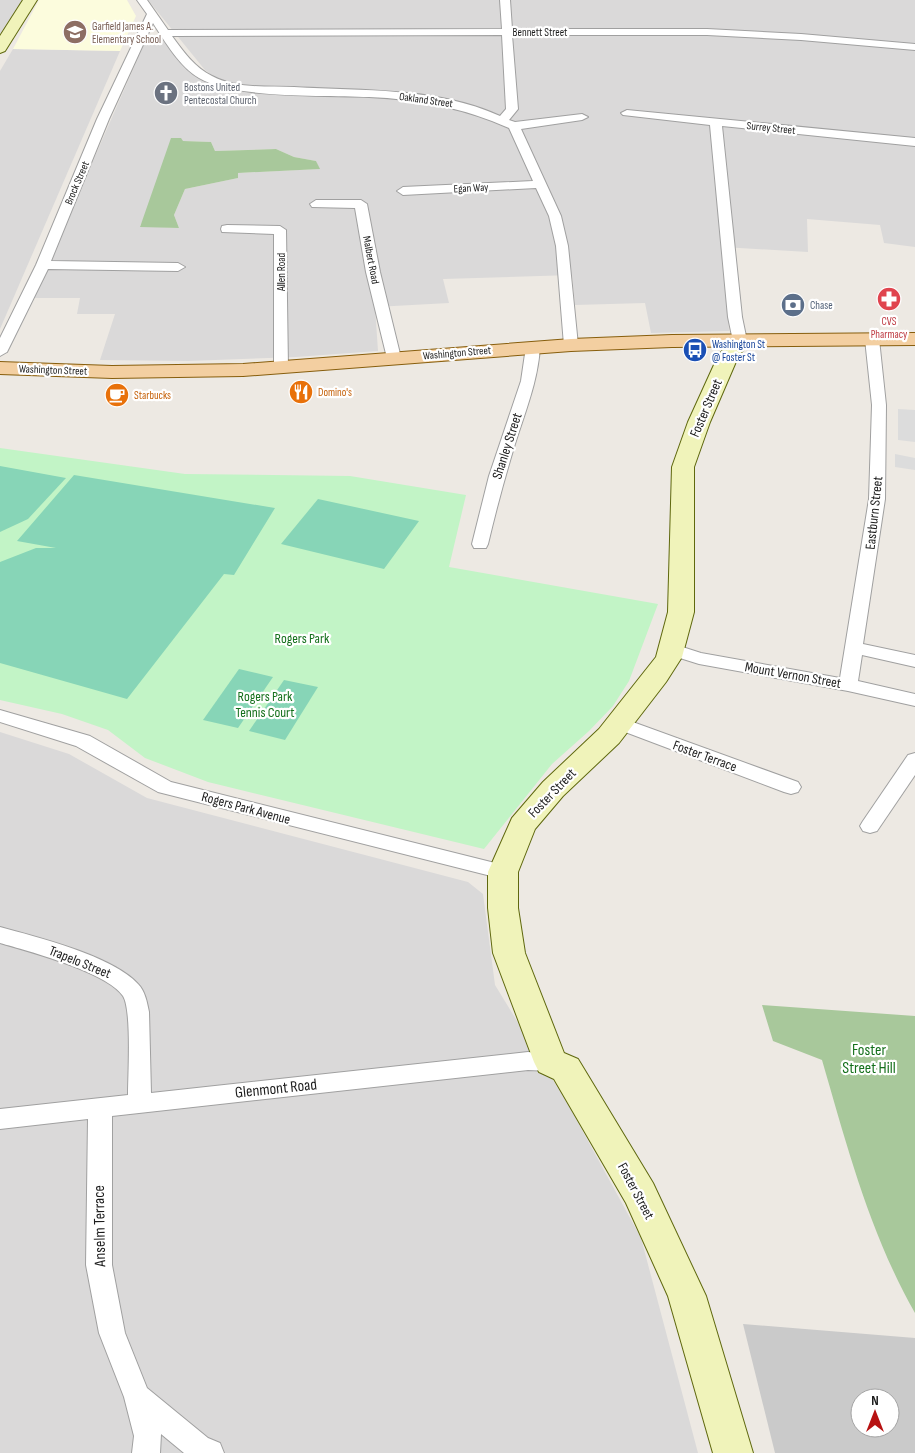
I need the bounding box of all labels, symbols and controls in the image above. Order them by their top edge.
school or university icon: Garfield James A. Elementary School [62,19,88,45]
place label: Garfield James A. Elementary School [92,20,161,46]
street label: Bennett Street [513,26,568,39]
church icon: Bostons United Pentecostal Church [153,80,179,106]
place label: Bostons United Pentecostal Church [184,81,257,107]
street label: Oakland Street [398,90,454,110]
street label: Surrey Street [746,119,797,137]
street label: Brock Street [62,159,92,207]
street label: Egan Way [453,181,489,195]
street label: Malbert Road [360,235,382,285]
street label: Allen Road [275,253,288,292]
pharmacy icon: CVS Pharmacy [876,286,902,312]
bank icon: Chase [780,292,806,318]
place label: Chase [810,299,833,312]
place label: CVS Pharmacy [871,315,908,341]
bus stop icon: Washington St @ Foster St [682,337,708,363]
place label: Washington St @ Foster St [712,338,766,364]
street label: Washington Street [422,343,492,362]
street label: Washington Street [19,362,88,378]
street label: Foster Street [686,376,726,440]
restaurant icon: Domino's [288,379,314,405]
cafe icon: Starbucks [104,382,130,408]
place label: Domino's [318,386,352,399]
place label: Starbucks [134,389,171,402]
street label: Shanley Street [488,411,526,481]
street label: Eastburn Street [862,475,886,551]
park label: Rogers Park [275,630,330,647]
street label: Mount Vernon Street [743,658,843,692]
park label: Rogers Park Tennis Court [235,688,295,721]
street label: Foster Terrace [671,737,739,775]
street label: Foster Street [525,765,579,821]
street label: Rogers Park Avenue [200,788,292,828]
street label: Trapelo Street [46,942,114,982]
park label: Foster Street Hill [842,1041,896,1078]
street label: Glenmont Road [234,1075,318,1103]
street label: Foster Street [614,1160,658,1222]
street label: Anselm Terrace [90,1185,110,1268]
north arrow [850,1388,900,1438]
text: N [871,1392,879,1409]

